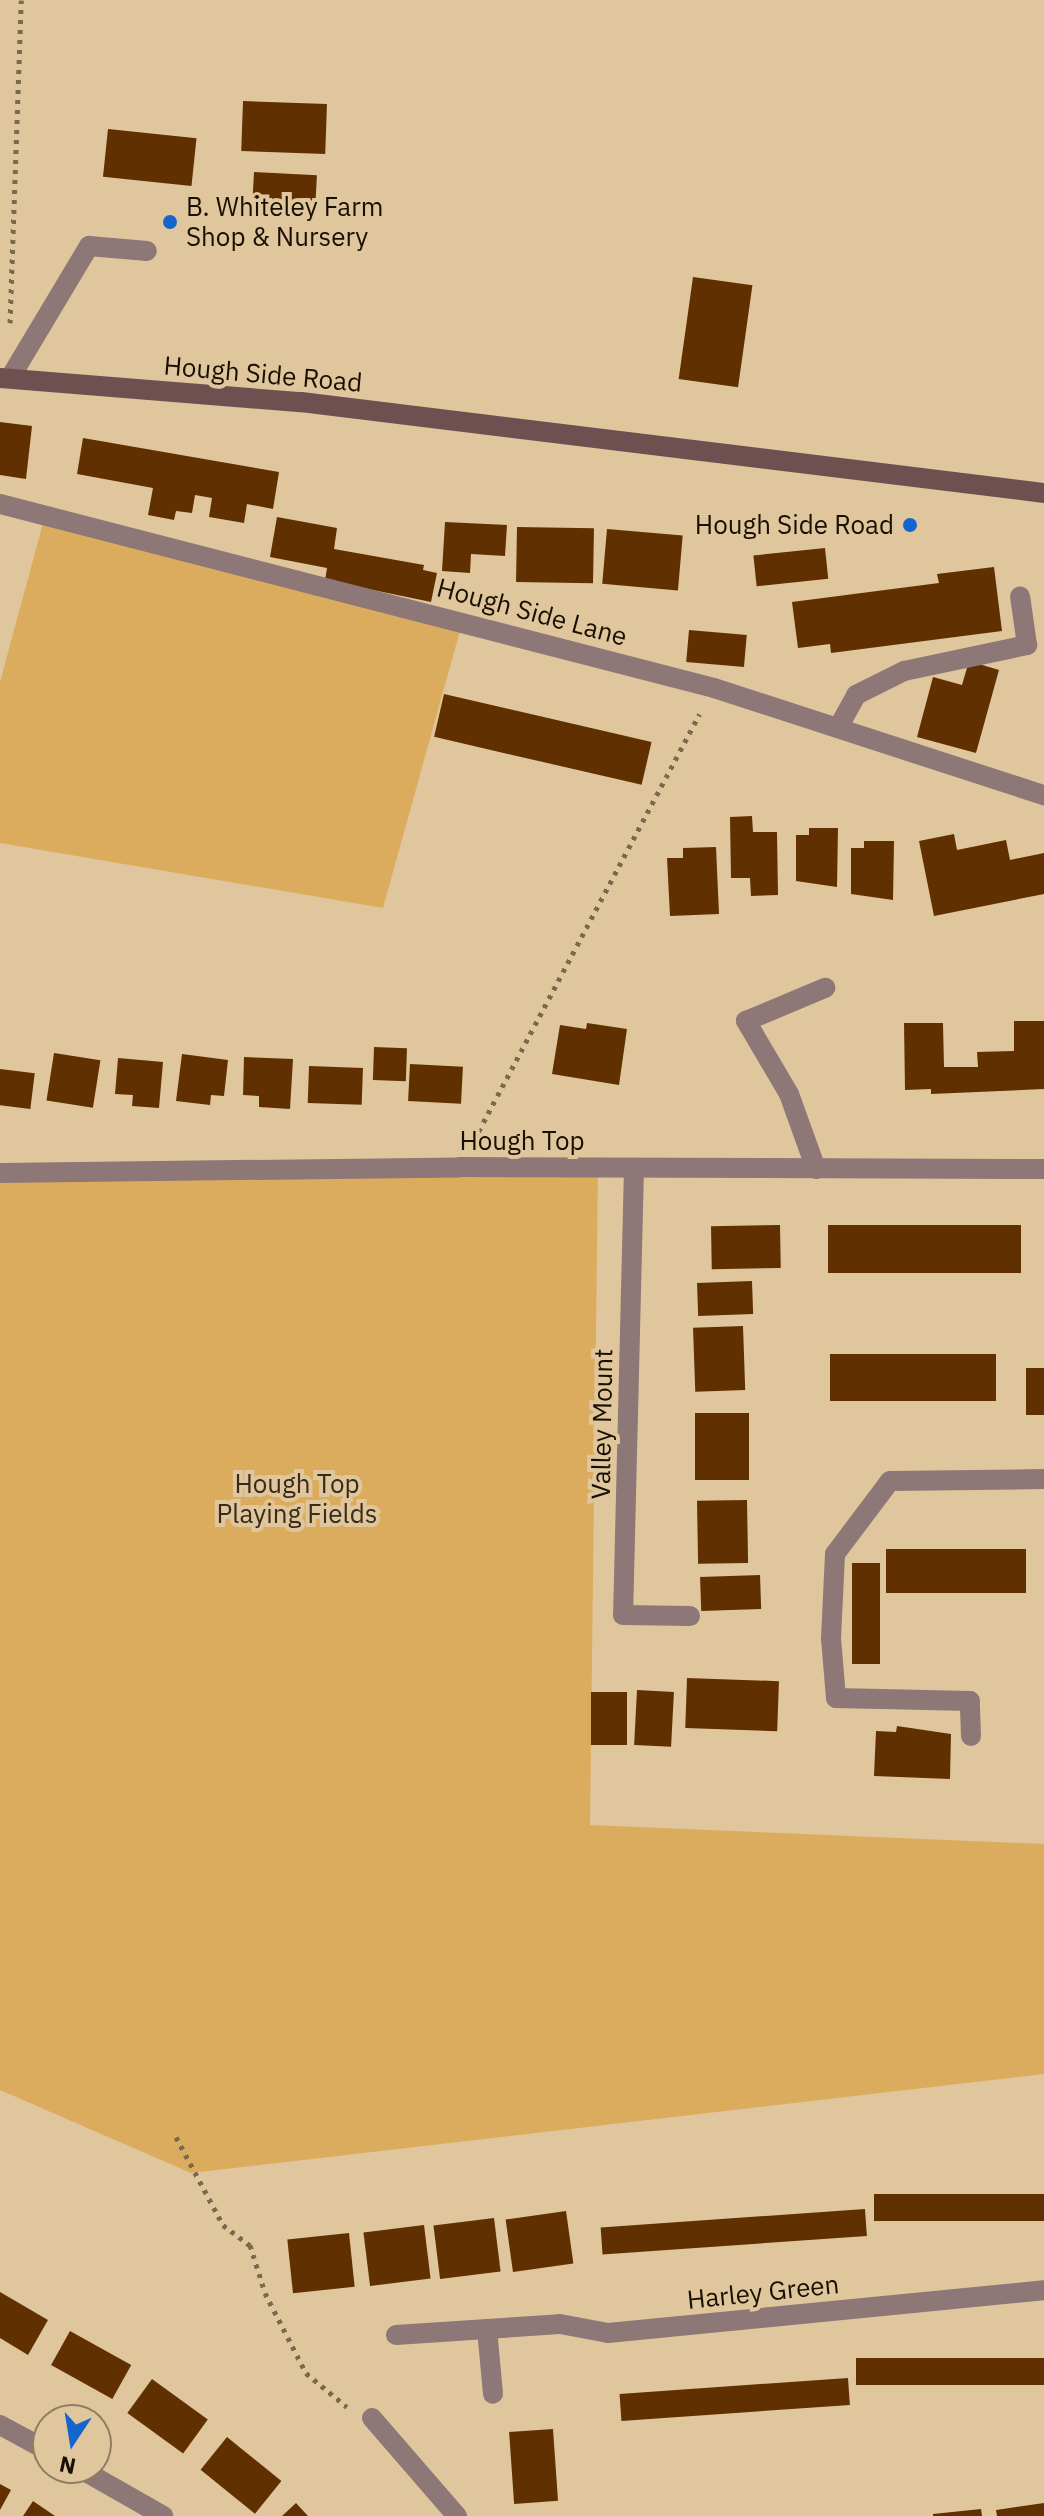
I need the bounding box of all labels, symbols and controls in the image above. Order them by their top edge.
place label: B. Whiteley Farm Shop & Nursery [186,191,383,252]
marker: B. Whiteley Farm Shop & Nursery [161,213,179,231]
street label: Hough Side Road [162,350,364,398]
place label: Hough Side Road [695,509,894,541]
marker: Hough Side Road [901,516,919,534]
street label: Hough Side Lane [434,572,630,652]
street label: Hough Top [459,1125,585,1157]
street label: Valley Mount [585,1348,619,1500]
park label: Hough Top Playing Fields [217,1468,377,1530]
street label: Harley Green [685,2268,841,2316]
north arrow [32,2404,112,2484]
text: N [57,2450,78,2482]

